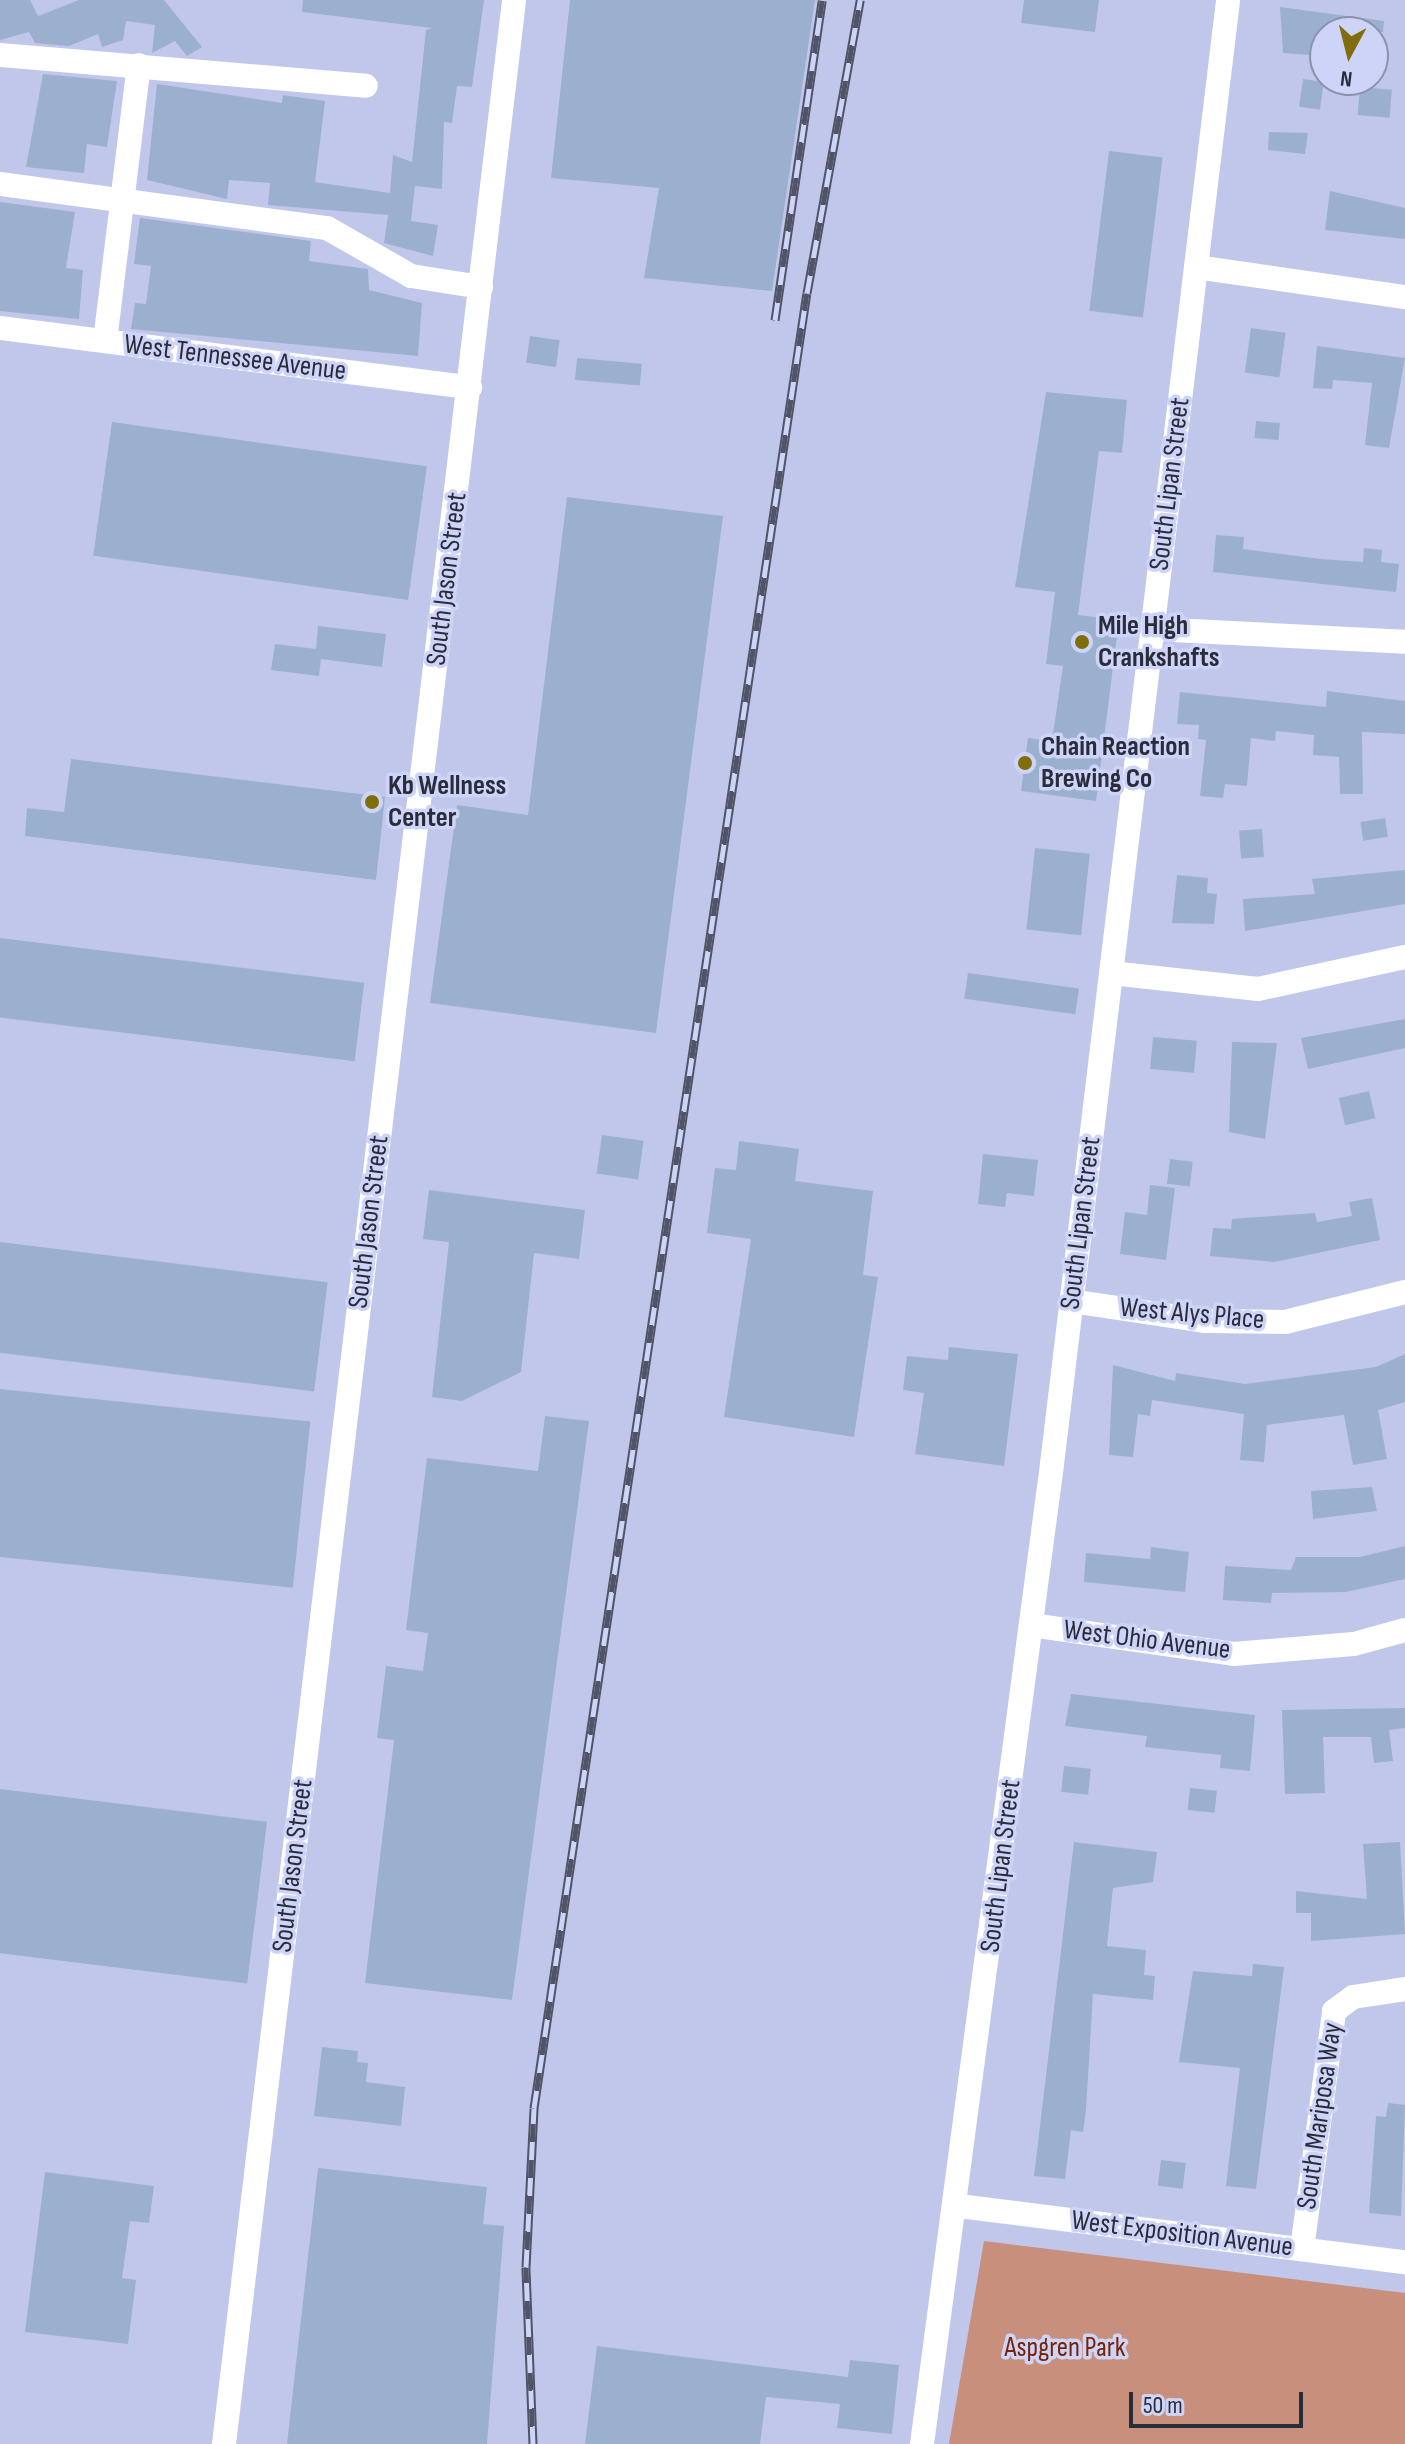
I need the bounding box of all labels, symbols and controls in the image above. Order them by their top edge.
north arrow [1309,16,1389,96]
text: N [1339,64,1354,92]
street label: West Tennessee Avenue [122,328,348,388]
street label: South Lipan Street [1143,396,1197,572]
street label: South Jason Street [420,491,474,667]
place label: Mile High Crankshafts [1098,609,1219,675]
marker: Mile High Crankshafts [1073,633,1091,651]
place label: Chain Reaction Brewing Co [1041,730,1190,796]
marker: Chain Reaction Brewing Co [1016,754,1034,772]
place label: Kb Wellness Center [388,769,506,835]
marker: Kb Wellness Center [363,793,381,811]
street label: South Jason Street [342,1134,396,1310]
street label: South Lipan Street [1054,1135,1108,1311]
street label: West Alys Place [1118,1291,1266,1337]
street label: West Ohio Avenue [1062,1613,1232,1667]
street label: South Jason Street [266,1778,320,1954]
street label: South Lipan Street [974,1778,1028,1954]
street label: South Mariposa Way [1290,2020,1350,2212]
street label: West Exposition Avenue [1069,2204,1295,2264]
park label: Aspgren Park [1004,2331,1126,2365]
scale bar [1133,2376,1307,2426]
text: 50 m [1143,2391,1183,2420]

